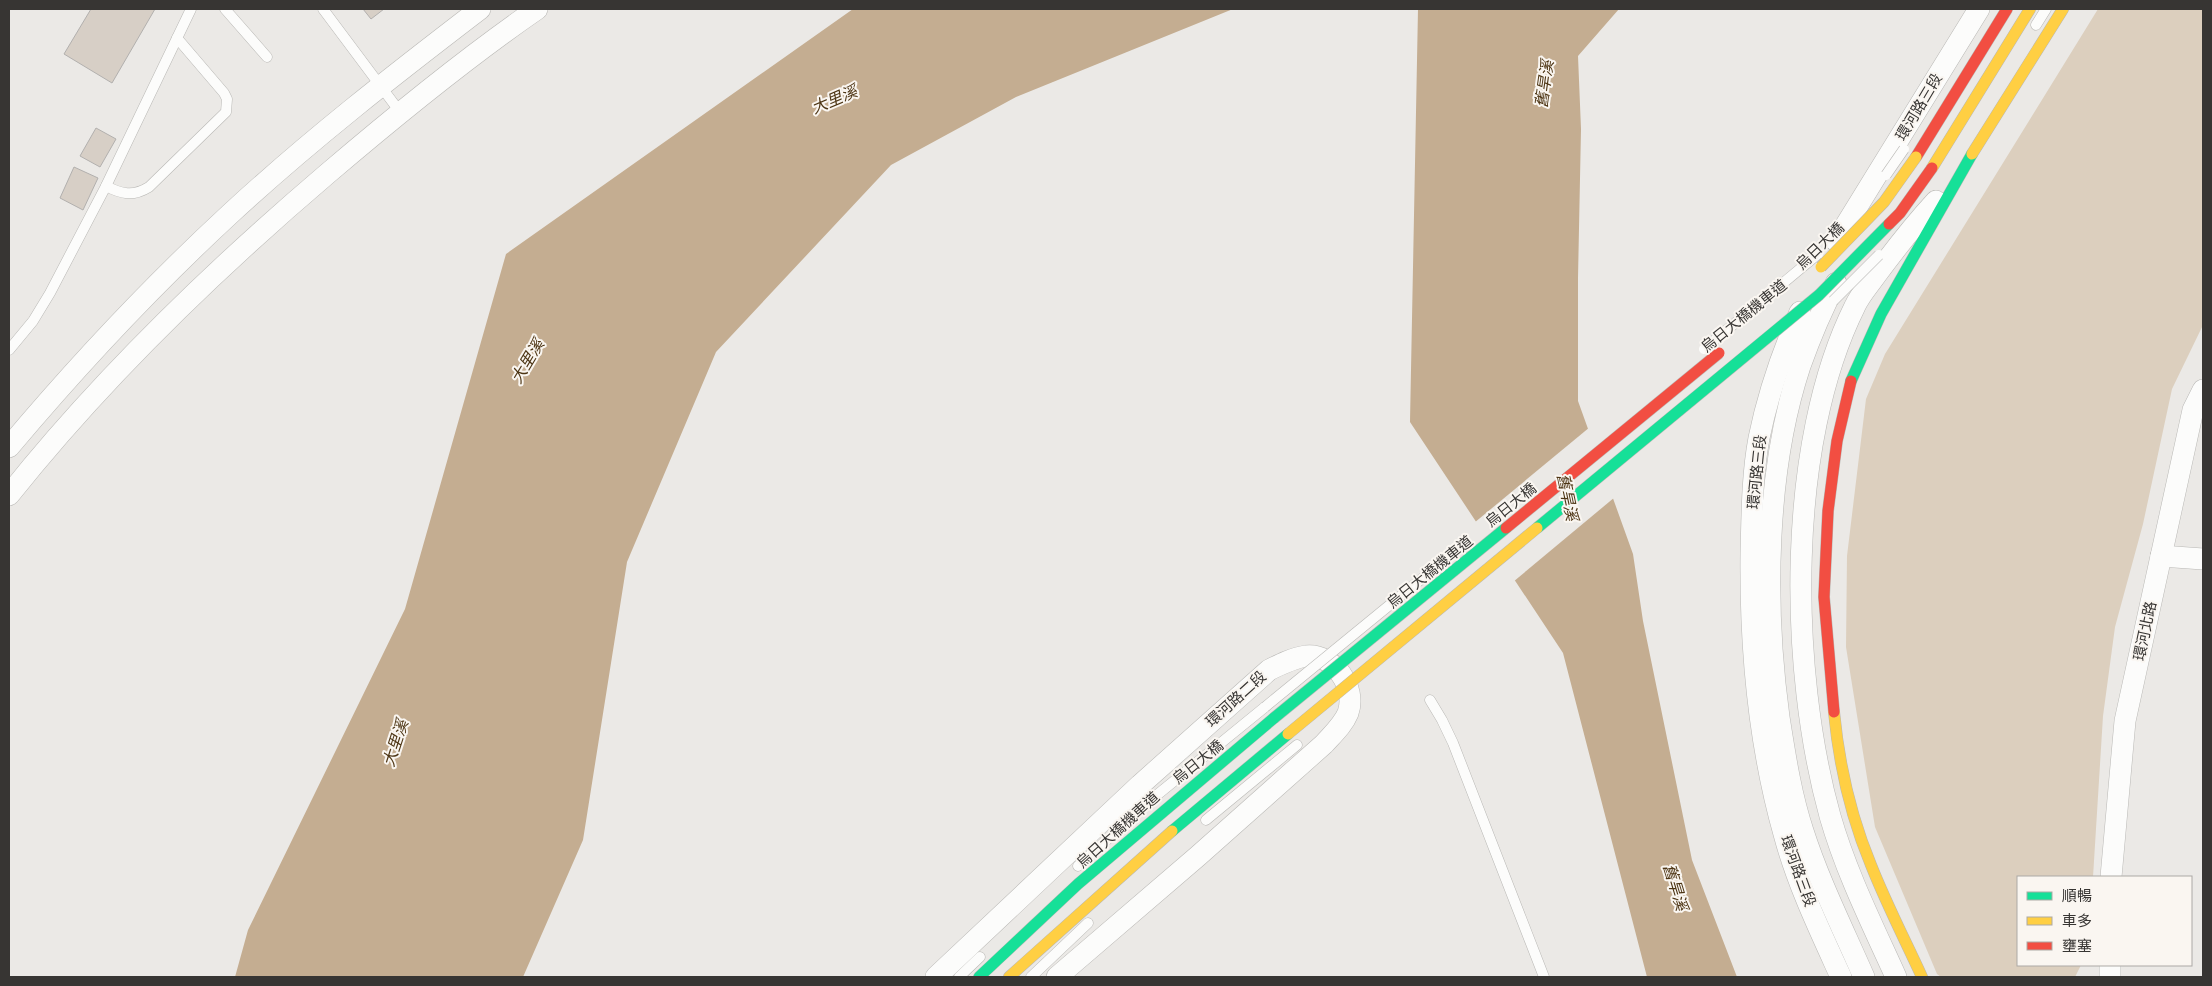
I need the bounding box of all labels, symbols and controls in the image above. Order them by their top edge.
water label: 舊旱溪 [1531,57,1557,109]
street label: 環河路三段 [1891,70,1945,143]
water label: 大里溪 [808,80,861,117]
street label: 烏日大橋 [1791,218,1847,273]
street label: 烏日大橋機車道 [1697,275,1790,355]
water label: 大里溪 [506,334,548,386]
street label: 環河路三段 [1743,434,1769,510]
water label: 舊旱溪 [1554,471,1583,524]
street label: 烏日大橋 [1481,478,1539,530]
street label: 烏日大橋機車道 [1383,531,1476,611]
street label: 環河北路 [2129,600,2159,662]
street label: 環河路二段 [1201,666,1269,730]
water label: 大里溪 [378,715,412,769]
street label: 烏日大橋 [1168,735,1226,787]
street label: 烏日大橋機車道 [1072,787,1162,871]
street label: 環河路三段 [1778,832,1820,909]
water label: 舊旱溪 [1660,861,1693,914]
legend [2017,876,2192,966]
text: 順暢 [2062,886,2092,904]
text: 車多 [2062,911,2092,929]
text: 壅塞 [2062,936,2092,954]

